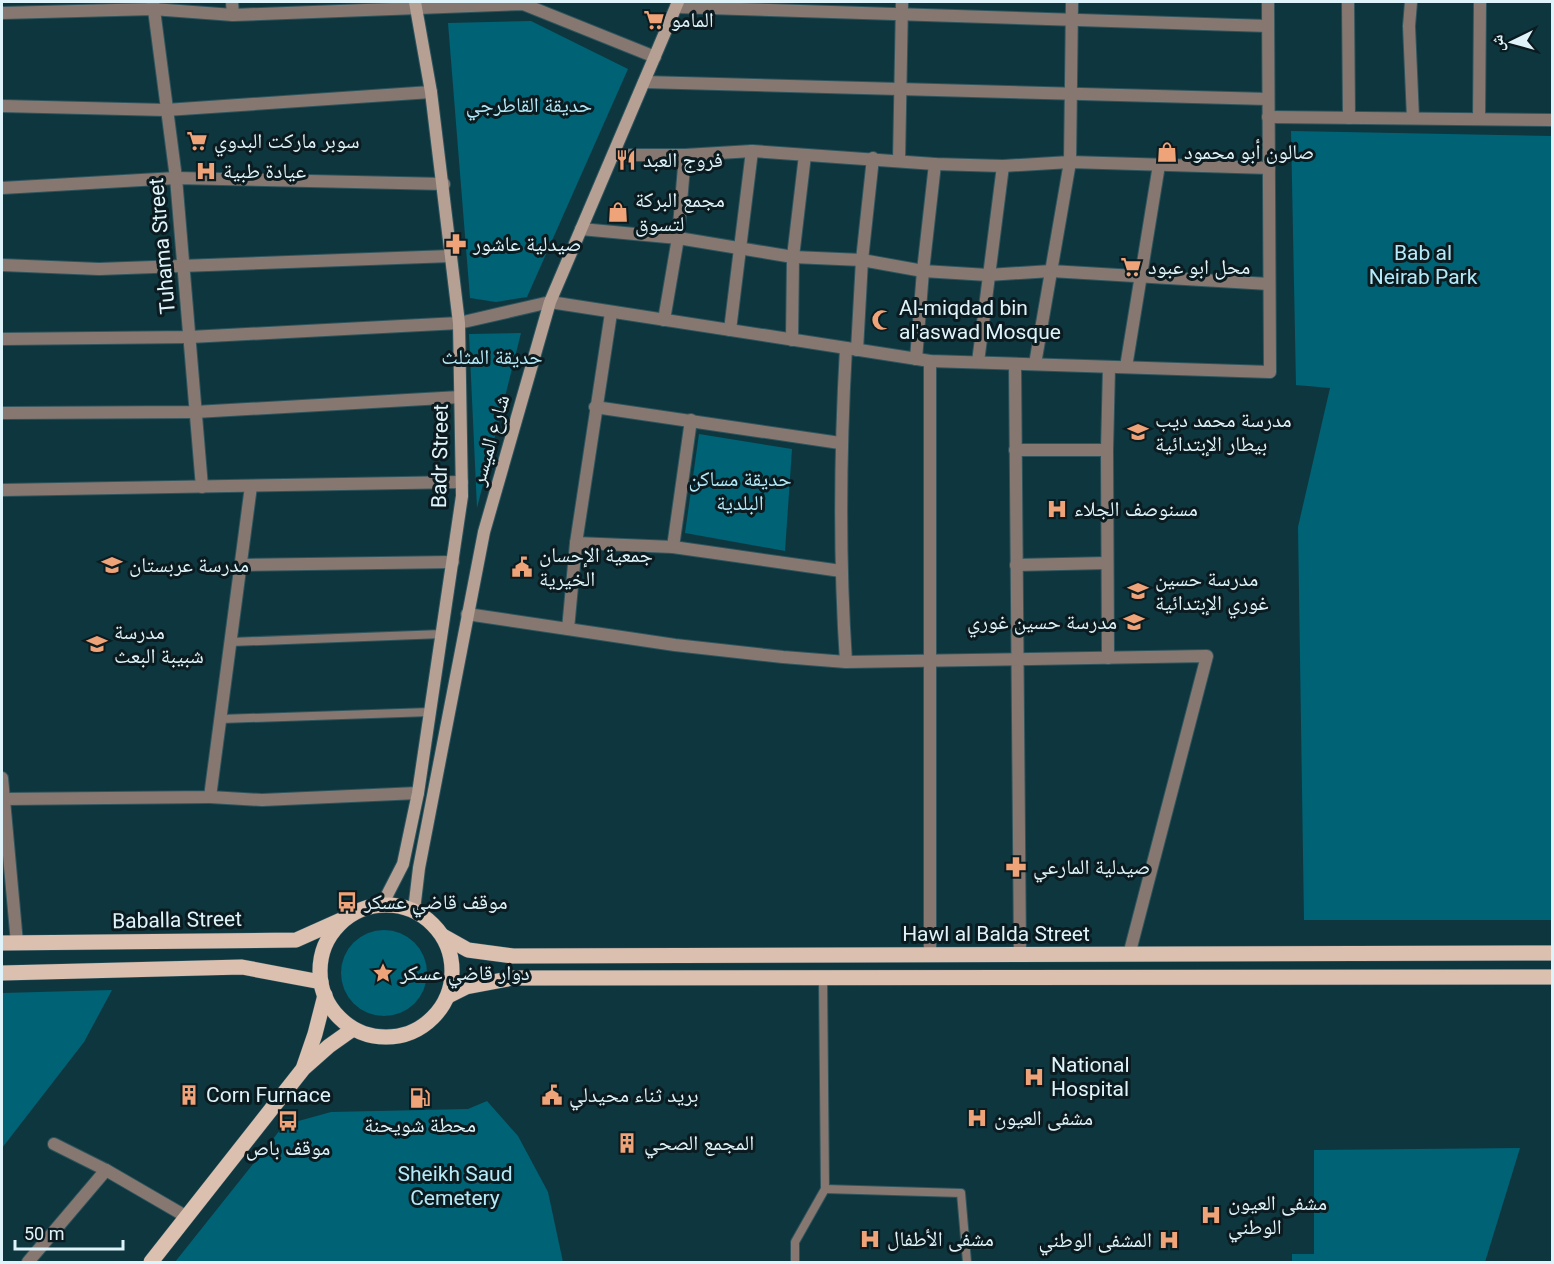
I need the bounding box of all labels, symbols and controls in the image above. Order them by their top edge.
supermarket icon: المامو [642,8,666,32]
place label: المامو [671,8,714,32]
north arrow [1482,12,1542,72]
text: ش [1487,34,1508,53]
park label: حديقة القاطرجي [466,93,592,121]
supermarket icon: سوبر ماركت البدوي [185,129,209,153]
place label: سوبر ماركت البدوي [214,129,360,157]
place label: صالون أبو محمود [1184,139,1314,164]
shop icon: صالون أبو محمود [1155,140,1179,164]
restaurant icon: فروج العبد [614,148,638,172]
place label: فروج العبد [643,148,723,173]
hospital icon: عيادة طبية [194,159,218,183]
place label: عيادة طبية [223,159,306,183]
street label: Tuhama Street [144,177,180,315]
place label: مجمع البركة لتسوق [635,188,725,237]
shop icon: مجمع البركة لتسوق [606,200,630,224]
pharmacy icon: صيدلية عاشور [444,232,468,256]
place label: صيدلية عاشور [472,232,581,256]
park label: Bab al Neirab Park [1369,241,1478,289]
supermarket icon: محل ابو عبود [1119,255,1143,279]
place label: محل ابو عبود [1148,255,1250,280]
place label: Al-miqdad bin al'aswad Mosque [899,296,1061,344]
mosque icon: Al-miqdad bin al'aswad Mosque [870,308,894,332]
park label: حديقة المثلث [441,345,543,369]
street label: شارع الميسر [465,392,515,489]
street label: Badr Street [427,404,453,508]
place label: مدرسة محمد ديب بيطار الإبتدائية [1155,408,1292,457]
school or university icon: مدرسة محمد ديب بيطار الإبتدائية [1126,420,1150,444]
park label: حديقة مساكن البلدية [688,467,792,515]
hospital icon: مسنوصف الجلاء [1045,497,1069,521]
place label: مسنوصف الجلاء [1074,497,1198,521]
place label: جمعية الإحسان الخيرية [539,543,653,591]
school or university icon: مدرسة عربستان [100,553,124,577]
place label: مدرسة عربستان [129,553,249,577]
public building icon: جمعية الإحسان الخيرية [510,555,534,579]
place label: مدرسة حسين غوري الإبتدائية [1155,567,1269,619]
school or university icon: مدرسة حسين غوري الإبتدائية [1126,579,1150,603]
place label: مدرسة حسين غوري [967,610,1117,638]
school or university icon: مدرسة حسين غوري [1122,610,1146,634]
place label: مدرسة شبيبة البعث [114,620,204,668]
school or university icon: مدرسة شبيبة البعث [85,632,109,656]
pharmacy icon: صيدلية المارعي [1004,855,1028,879]
place label: صيدلية المارعي [1033,855,1150,883]
bus stop icon: موقف قاضي عسكر [335,890,359,914]
place label: موقف قاضي عسكر [363,890,508,918]
street label: Baballa Street [112,907,242,933]
street label: Hawl al Balda Street [902,922,1090,946]
place icon: دوار قاضي عسكر [371,961,395,985]
place label: دوار قاضي عسكر [399,961,530,989]
place label: National Hospital [1051,1053,1129,1101]
hospital icon: National Hospital [1022,1065,1046,1089]
building icon: Corn Furnace [177,1083,201,1107]
place label: Corn Furnace [206,1083,331,1107]
public building icon: بريد ثناء محيدلي [540,1083,564,1107]
place label: بريد ثناء محيدلي [569,1083,699,1111]
fuel station icon: محطة شويحنة [408,1086,432,1110]
hospital icon: مشفى العيون [965,1106,989,1130]
place label: مشفى العيون [994,1106,1093,1131]
bus stop icon: موقف باص [276,1109,300,1133]
place label: محطة شويحنة [364,1113,476,1137]
building icon: المجمع الصحي [615,1131,639,1155]
place label: المجمع الصحي [644,1131,754,1159]
place label: موقف باص [246,1136,330,1161]
park label: Sheikh Saud Cemetery [397,1162,513,1210]
place label: مشفى العيون الوطني [1228,1191,1327,1243]
hospital icon: مشفى العيون الوطني [1199,1203,1223,1227]
scale bar [15,1213,123,1251]
text: 50 m [24,1223,64,1244]
hospital icon: مشفى الأطفال [858,1227,882,1251]
place label: مشفى الأطفال [887,1227,994,1252]
place label: المشفى الوطني [1038,1228,1152,1256]
hospital icon: المشفى الوطني [1157,1228,1181,1252]

